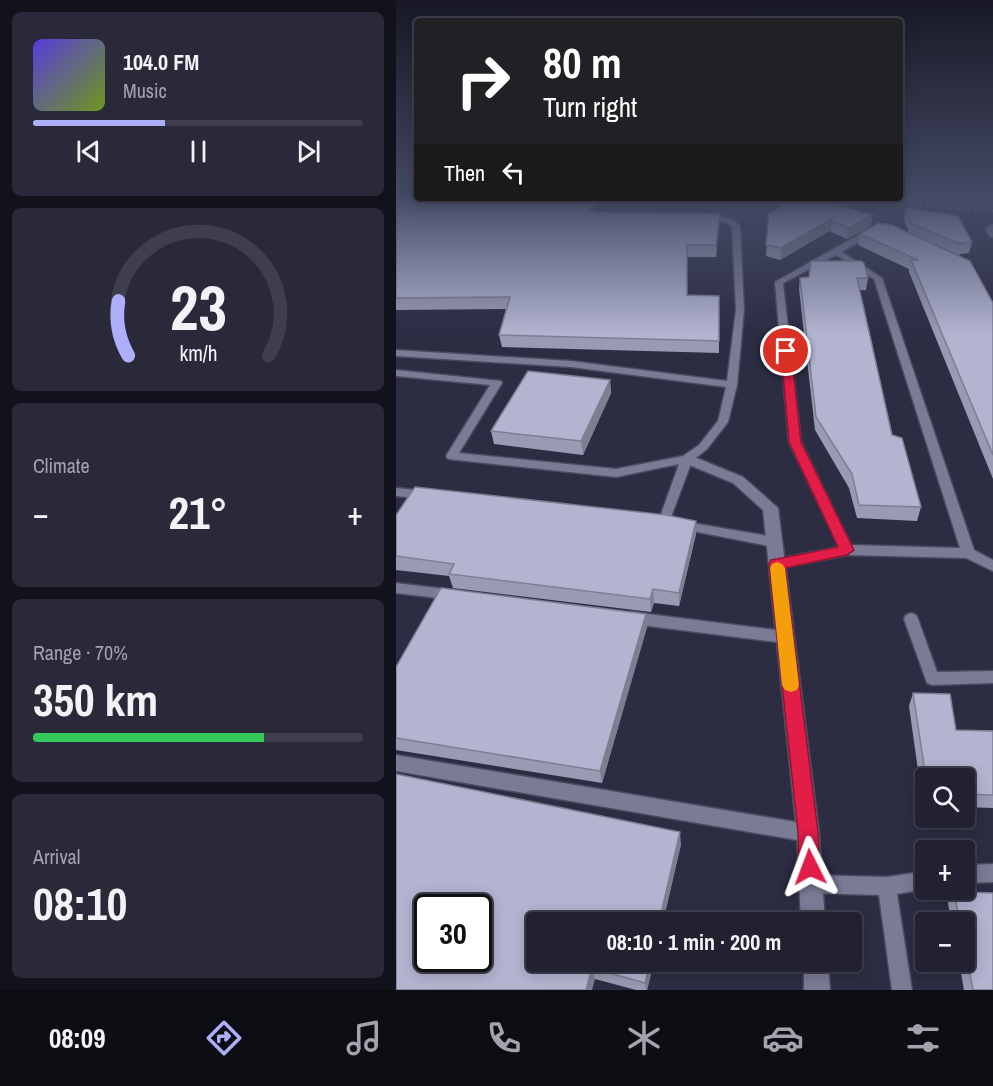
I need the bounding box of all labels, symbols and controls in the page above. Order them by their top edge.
text: 80 m [543,35,622,91]
icon: right [444,42,522,120]
text: 104.0 FM [123,47,199,77]
text: Music [123,77,167,104]
text: Turn right [543,89,637,125]
icon: previous [72,135,105,168]
icon: pause [182,135,215,168]
icon: next [292,135,325,168]
icon: left [497,156,530,189]
text: Then [444,158,485,188]
text: 23 [170,266,226,350]
pin [760,325,811,376]
icon: arrive [769,334,802,367]
text: km/h [179,340,217,369]
text: Climate [33,452,90,479]
text: 21° [168,482,228,543]
text: − [33,491,49,535]
text: + [347,491,363,535]
text: Range · 70% [33,639,128,666]
text: 350 km [33,669,158,730]
map controls [915,768,975,972]
button: search [915,768,975,828]
position arrow [778,835,842,899]
button: + [915,840,975,900]
text: Arrival [33,843,80,870]
text: 08:10 [33,873,127,934]
speed limit sign: 30 [414,894,492,972]
button: − [915,912,975,972]
text: 08:10 · 1 min · 200 m [607,927,781,957]
icon: directions [203,1017,245,1059]
icon: music [343,1017,385,1059]
icon: phone [483,1017,525,1059]
icon: climate [623,1017,665,1059]
icon: car [762,1017,804,1059]
icon: filters [902,1017,944,1059]
text: 08:09 [49,1020,106,1056]

